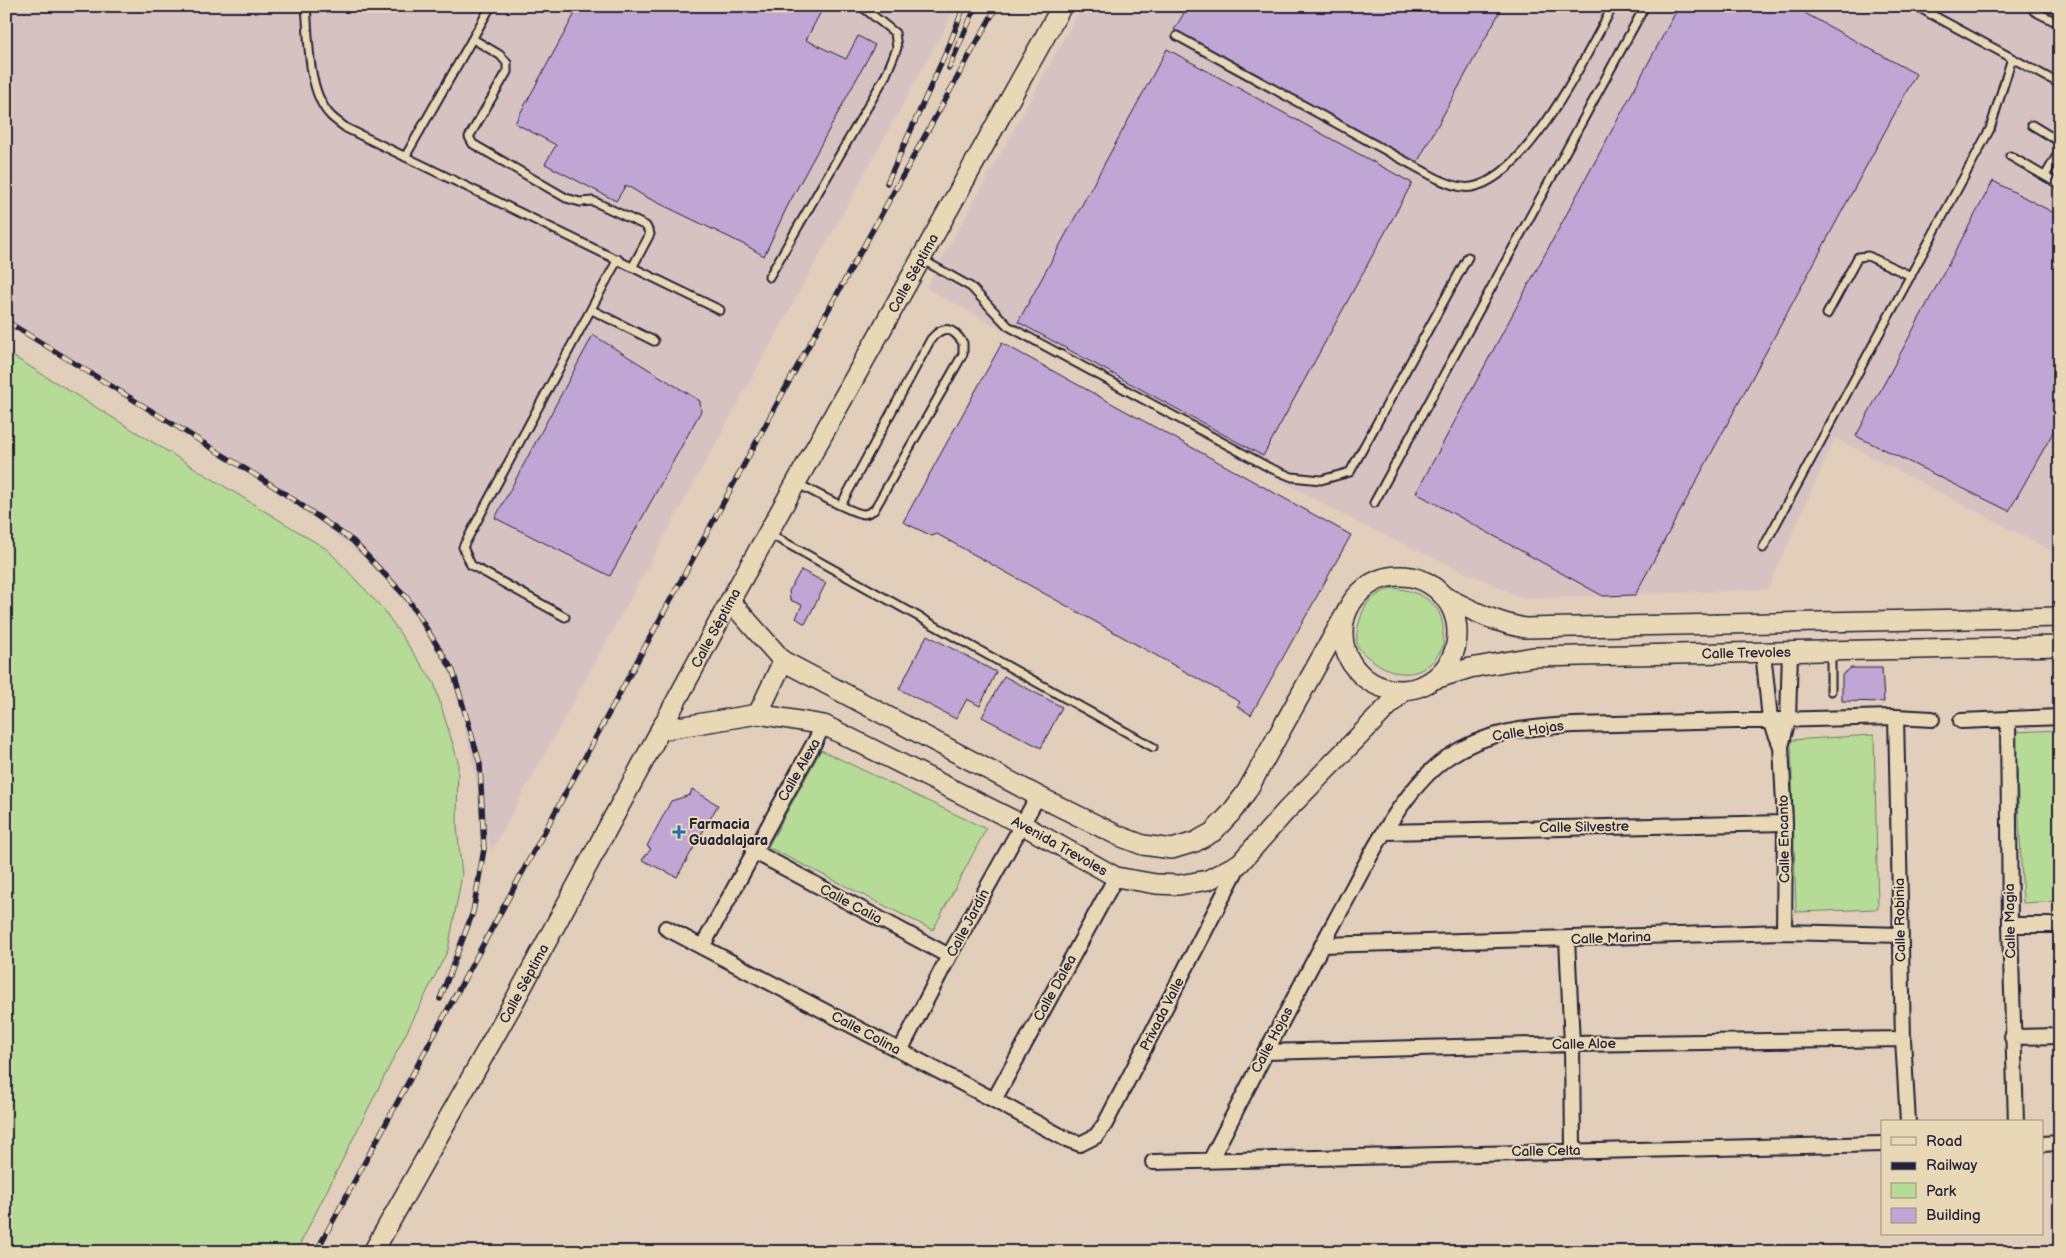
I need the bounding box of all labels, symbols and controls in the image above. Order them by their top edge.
street label: Calle Séptima [884,231,942,316]
street label: Calle Séptima [687,585,744,671]
street label: Calle Trevoles [1701,643,1791,662]
street label: Calle Hojas [1491,717,1565,745]
street label: Calle Alexa [774,735,824,804]
street label: Calle Encanto [1775,795,1793,883]
street label: Avenida Trevoles [1009,812,1111,879]
place label: Farmacia Guadalajara [689,816,768,849]
street label: Calle Silvestre [1539,818,1629,836]
marker: Farmacia Guadalajara [673,826,685,838]
street label: Calle Robinia [1891,878,1909,962]
street label: Calle Calia [817,880,885,928]
street label: Calle Magia [2001,883,2019,959]
street label: Calle Jardín [943,886,993,960]
street label: Calle Marina [1571,928,1651,948]
street label: Calle Séptima [495,941,552,1026]
street label: Calle Dalea [1030,952,1080,1024]
street label: Privada Valle [1136,974,1188,1054]
street label: Calle Hojas [1248,1004,1296,1076]
street label: Calle Colina [828,1008,904,1058]
street label: Calle Aloe [1552,1035,1616,1053]
legend [1881,1120,2044,1236]
text: Road [1926,1132,1962,1151]
street label: Calle Celta [1511,1142,1581,1160]
text: Railway [1926,1156,1977,1175]
text: Park [1926,1182,1957,1201]
text: Building [1926,1206,1981,1225]

